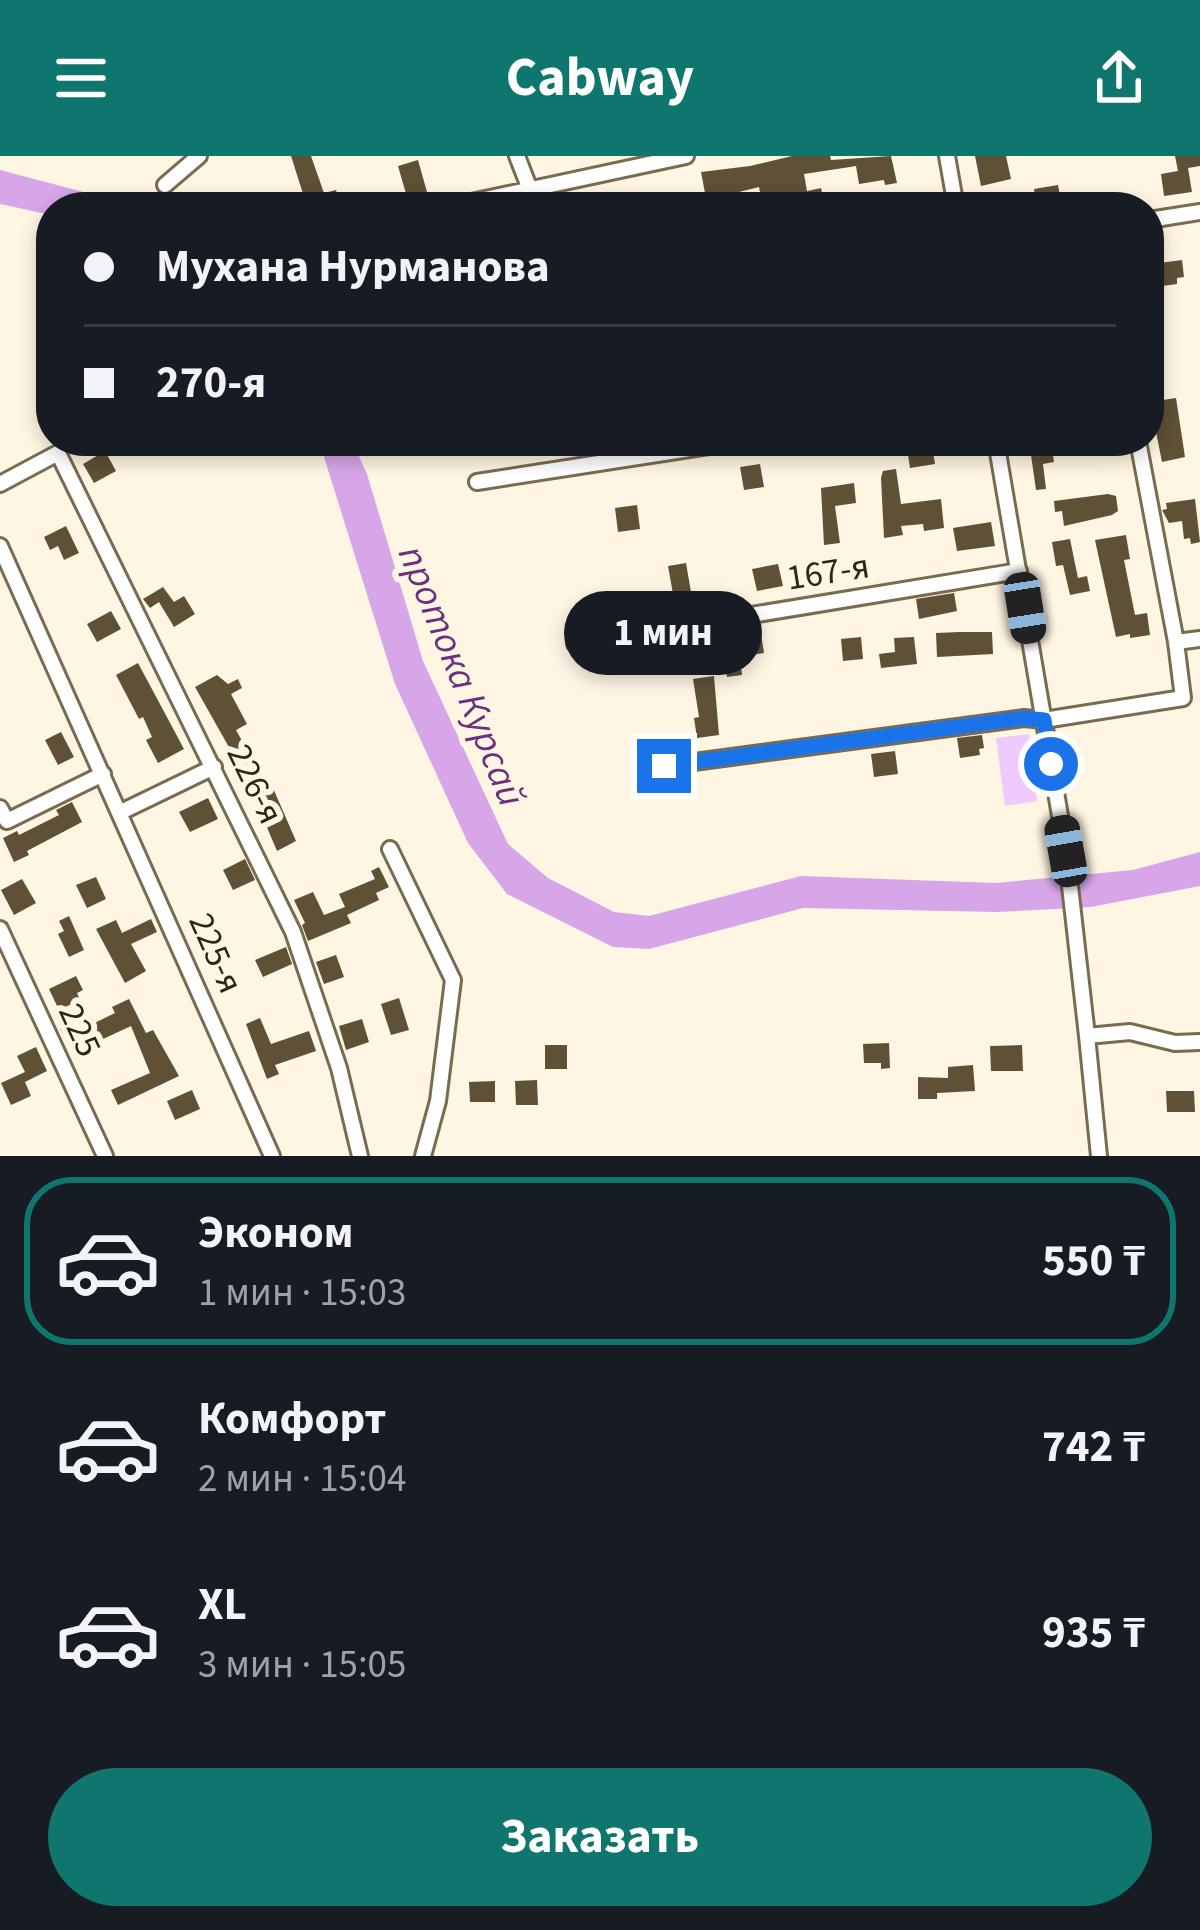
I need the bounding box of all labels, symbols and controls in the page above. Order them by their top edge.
text: Cabway [506,40,694,117]
icon: menu [48,45,114,111]
icon: share [1086,45,1152,111]
text: Мухана Нурманова [156,235,550,299]
text: 270-я [156,351,266,415]
water label: протока Курсай [383,537,539,815]
street label: 167-я [783,540,873,604]
car [1002,570,1048,646]
callout: 1 мин [565,592,763,676]
text: 1 мин [613,605,713,661]
street label: 226-я [214,735,296,833]
route start [1024,737,1078,791]
route end [637,739,691,793]
car [1042,812,1090,890]
street label: 225-я [176,905,256,1001]
street label: 225 [46,995,114,1065]
text: Эконом [198,1201,354,1265]
icon: car [54,1207,162,1315]
text: 550 ₸ [1042,1229,1146,1293]
text: 1 мин · 15:03 [198,1265,406,1321]
text: Комфорт [198,1387,386,1451]
icon: car [54,1393,162,1501]
text: 742 ₸ [1042,1415,1146,1479]
text: 2 мин · 15:04 [198,1451,406,1507]
text: XL [198,1573,247,1637]
icon: car [54,1579,162,1687]
text: 935 ₸ [1042,1601,1146,1665]
text: 3 мин · 15:05 [198,1637,406,1693]
button: Заказать [48,1768,1152,1906]

